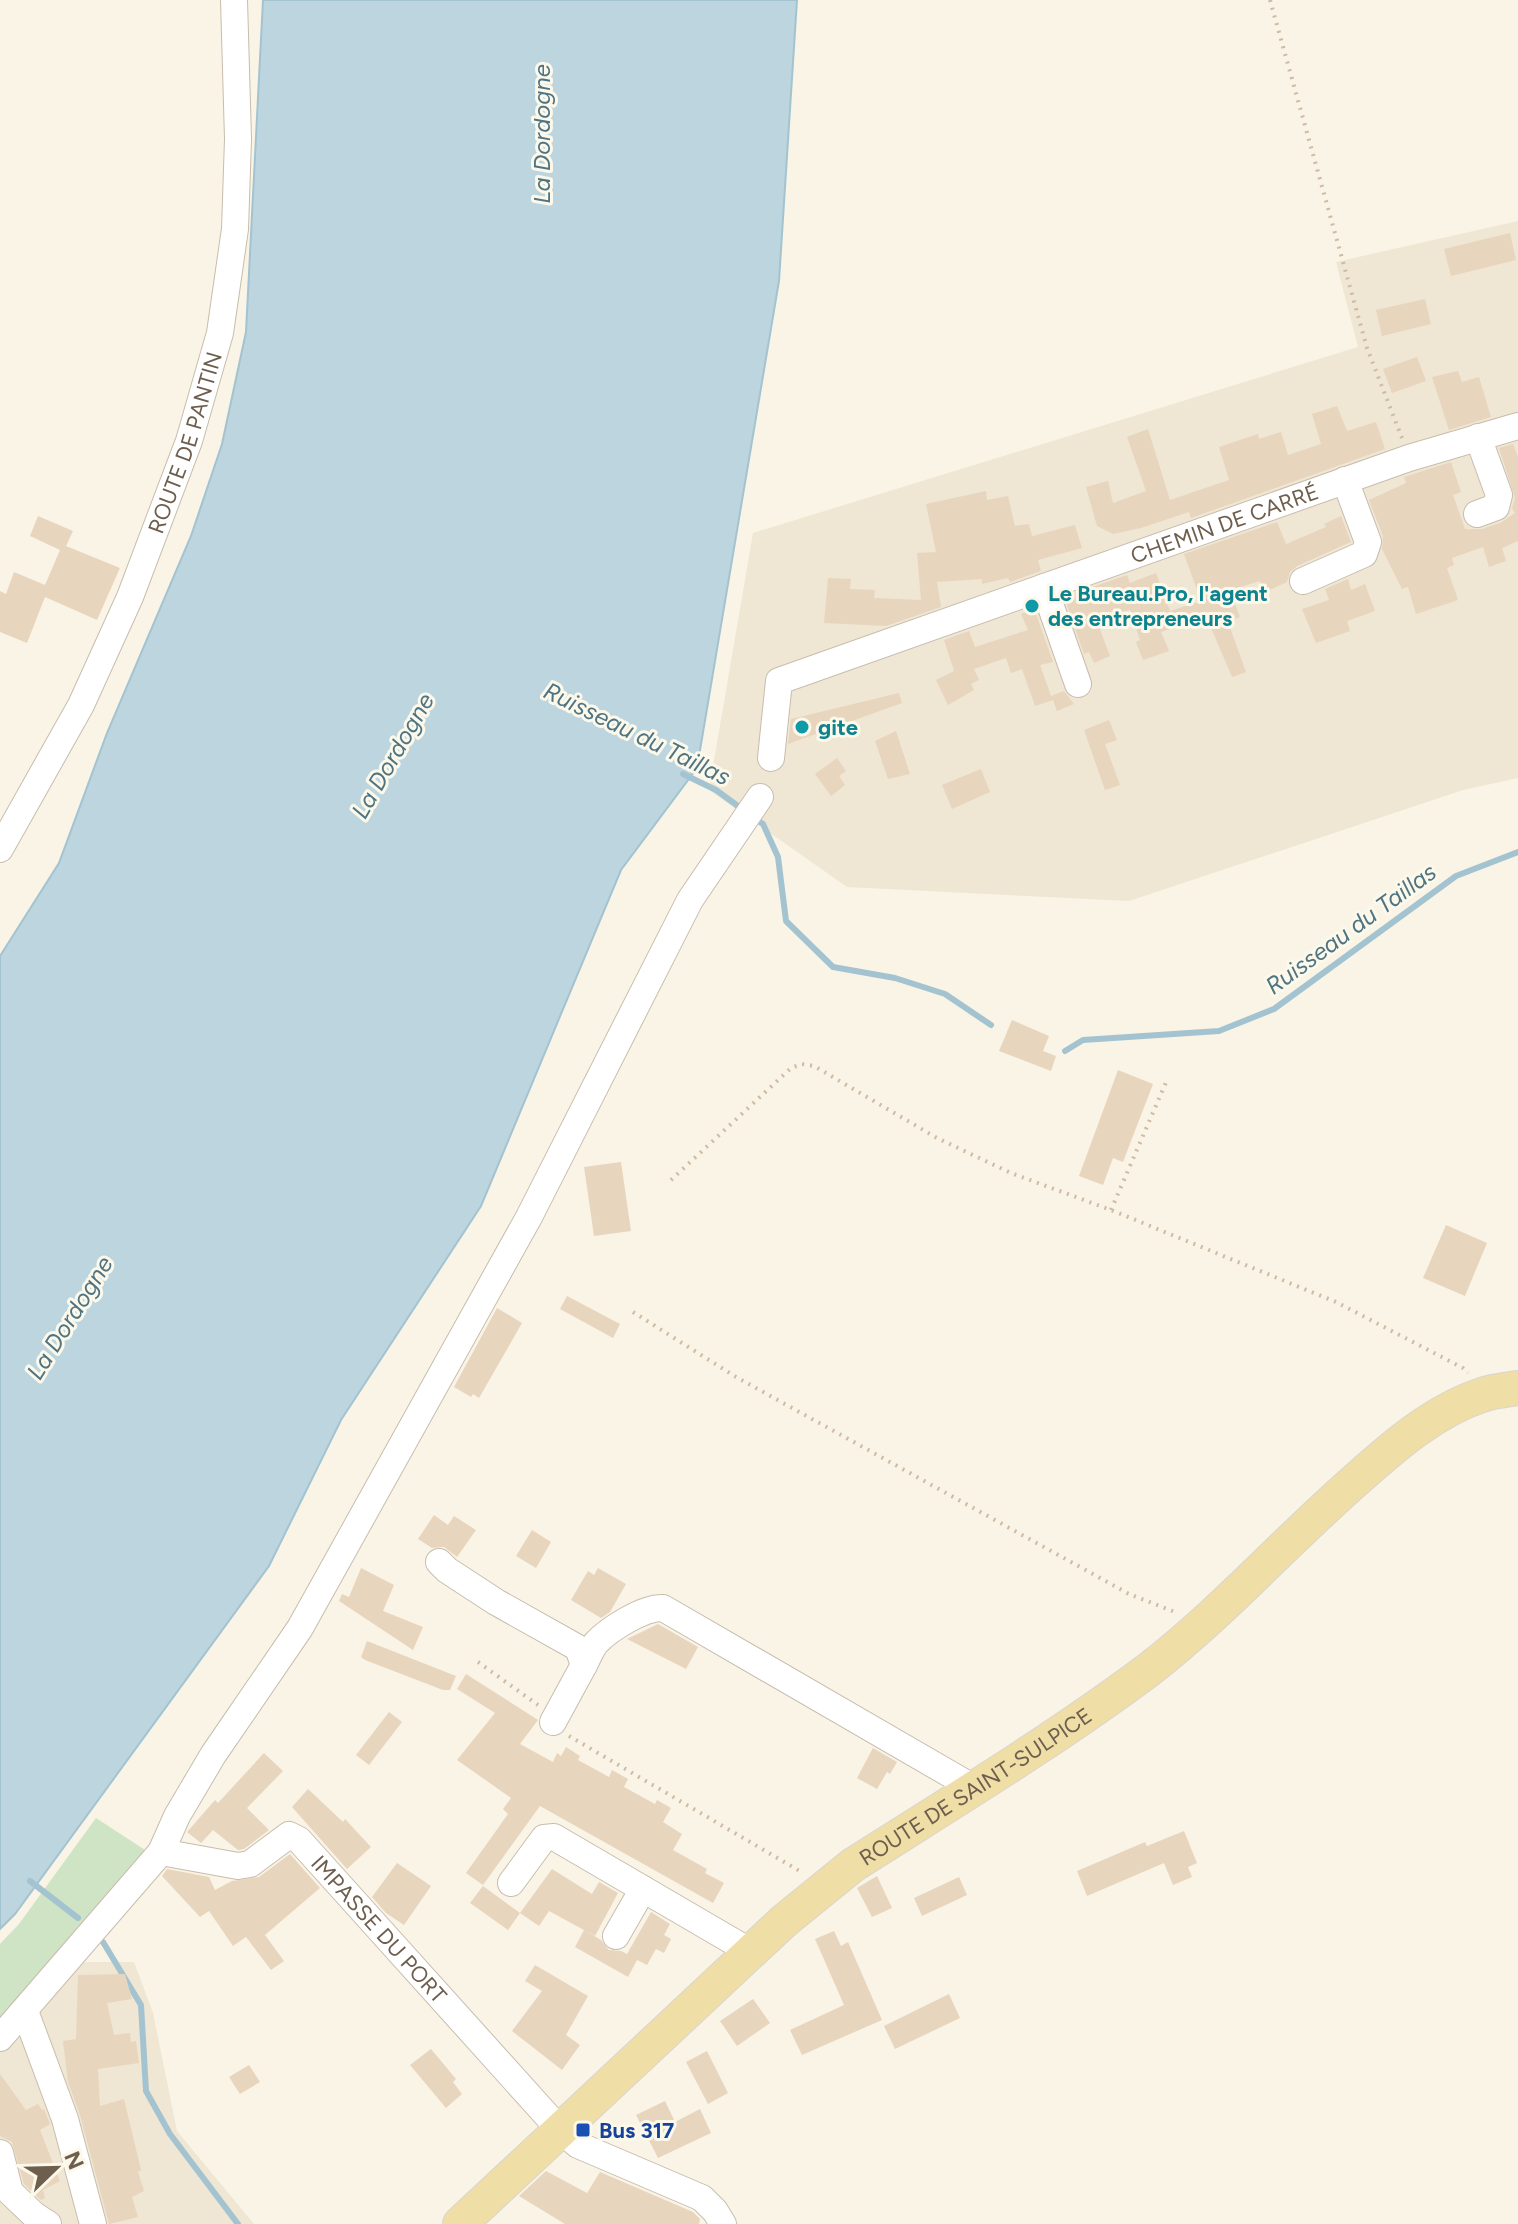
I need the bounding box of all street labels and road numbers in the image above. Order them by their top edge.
street label: ROUTE DE PANTIN [142,348,228,537]
street label: CHEMIN DE CARRÉ [1127,478,1322,569]
street label: ROUTE DE SAINT-SULPICE [854,1702,1097,1872]
street label: IMPASSE DU PORT [305,1850,452,2009]

